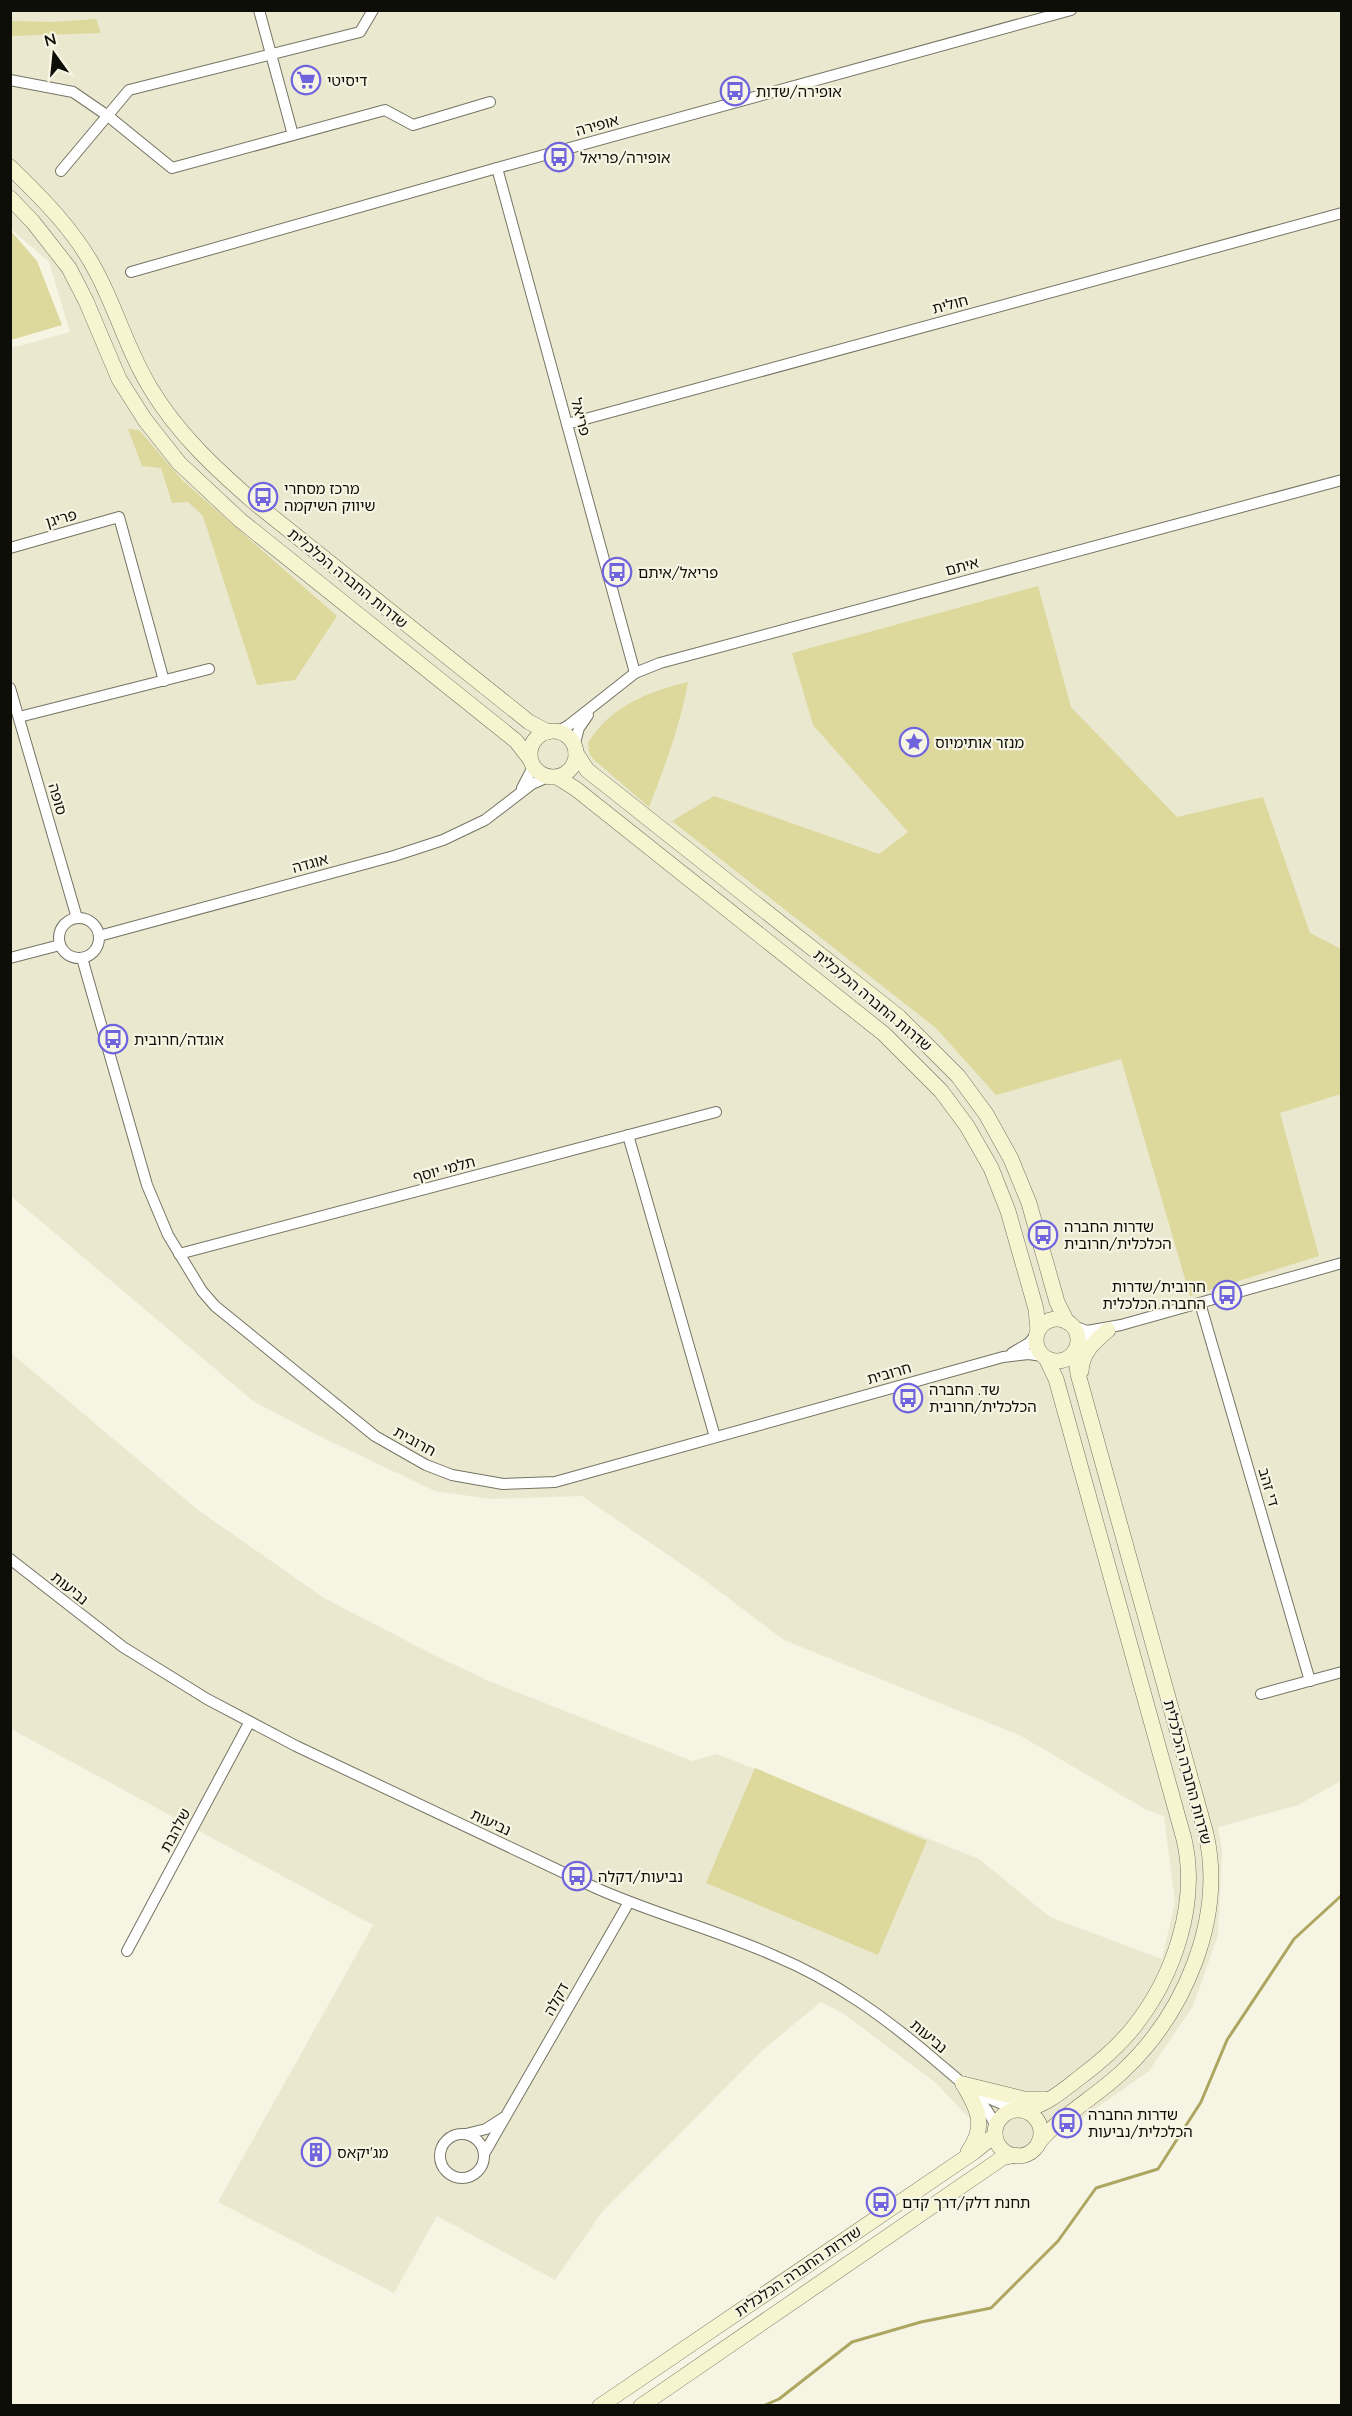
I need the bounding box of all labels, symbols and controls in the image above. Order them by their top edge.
north arrow [24,24,84,84]
text: N [42,28,58,51]
supermarket icon: דיסיטי [290,64,322,96]
place label: דיסיטי [327,71,367,90]
bus stop icon: אופירה/שדות [719,75,751,107]
place label: אופירה/שדות [756,82,842,101]
street label: אופירה [573,110,621,140]
bus stop icon: אופירה/פריאל [543,141,575,173]
place label: אופירה/פריאל [580,148,670,167]
street label: חולית [930,290,970,318]
street label: פריאל [567,396,595,438]
place label: מרכז מסחרי שיווק השיקמה [284,479,375,515]
bus stop icon: מרכז מסחרי שיווק השיקמה [247,481,279,513]
street label: פריגן [43,504,79,532]
street label: שדרות החברה הכלכלית [284,524,412,632]
street label: איתם [943,552,981,580]
bus stop icon: פריאל/איתם [601,556,633,588]
place label: פריאל/איתם [638,563,718,582]
place icon: מנזר אותימיוס [898,726,930,758]
place label: מנזר אותימיוס [935,733,1024,752]
street label: סופה [44,781,72,817]
street label: אוגדה [290,849,330,877]
street label: שדרות החברה הכלכלית [810,945,936,1055]
bus stop icon: אוגדה/חרובית [97,1023,129,1055]
place label: אוגדה/חרובית [134,1030,224,1049]
street label: תלמי יוסף [411,1152,477,1186]
place label: שדרות החברה הכלכלית/חרובית [1064,1217,1172,1253]
bus stop icon: שדרות החברה הכלכלית/חרובית [1027,1219,1059,1251]
place label: חרובית/שדרות החברה הכלכלית [1103,1277,1206,1313]
bus stop icon: חרובית/שדרות החברה הכלכלית [1211,1279,1243,1311]
street label: חרובית [865,1358,913,1388]
place label: שד. החברה הכלכלית/חרובית [929,1380,1037,1416]
bus stop icon: שד. החברה הכלכלית/חרובית [892,1382,924,1414]
street label: חרובית [391,1422,439,1460]
street label: די זהב [1254,1465,1284,1509]
street label: נביעות [48,1567,92,1609]
street label: שדרות החברה הכלכלית [1160,1698,1216,1846]
street label: נביעות [468,1804,514,1840]
street label: שלהבת [156,1805,194,1855]
bus stop icon: נביעות/דקלה [561,1860,593,1892]
place label: נביעות/דקלה [598,1867,683,1886]
street label: דקלה [539,1979,573,2019]
street label: נביעות [907,2015,951,2057]
place label: שדרות החברה הכלכלית/נביעות [1088,2105,1193,2141]
bus stop icon: שדרות החברה הכלכלית/נביעות [1051,2107,1083,2139]
building icon: מג'יקאס [300,2136,332,2168]
place label: מג'יקאס [337,2143,388,2162]
bus stop icon: תחנת דלק/דרך קדם [865,2186,897,2218]
place label: תחנת דלק/דרך קדם [902,2193,1030,2212]
street label: שדרות החברה הכלכלית [731,2222,865,2320]

